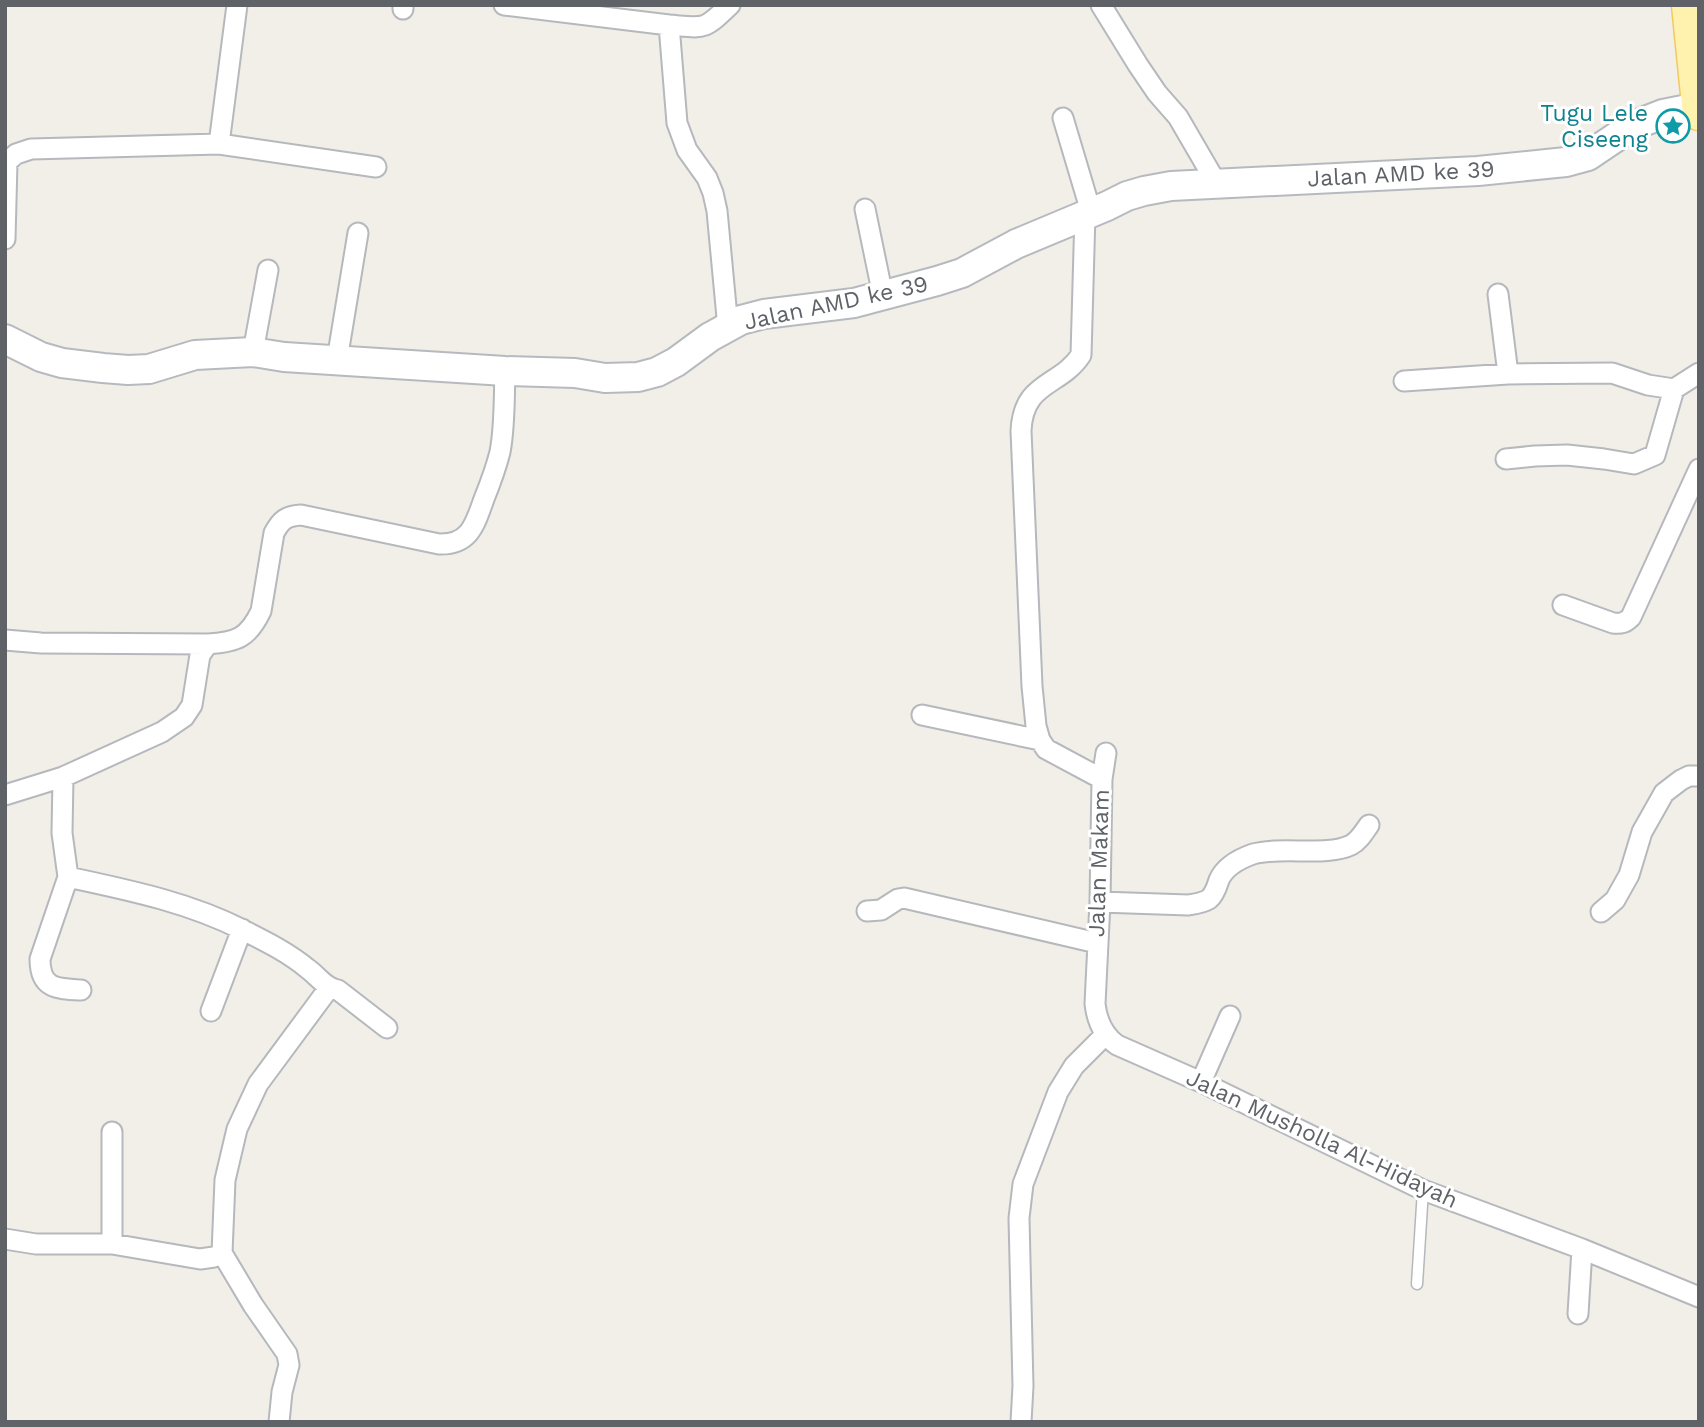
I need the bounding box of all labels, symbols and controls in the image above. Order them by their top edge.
place label: Tugu Lele Ciseeng [1540,100,1649,153]
place icon: Tugu Lele Ciseeng [1654,107,1692,145]
street label: Jalan AMD ke 39 [1307,156,1495,192]
street label: Jalan AMD ke 39 [742,270,930,336]
street label: Jalan Makam [1083,789,1115,937]
street label: Jalan Musholla Al-Hidayah [1182,1064,1462,1214]

